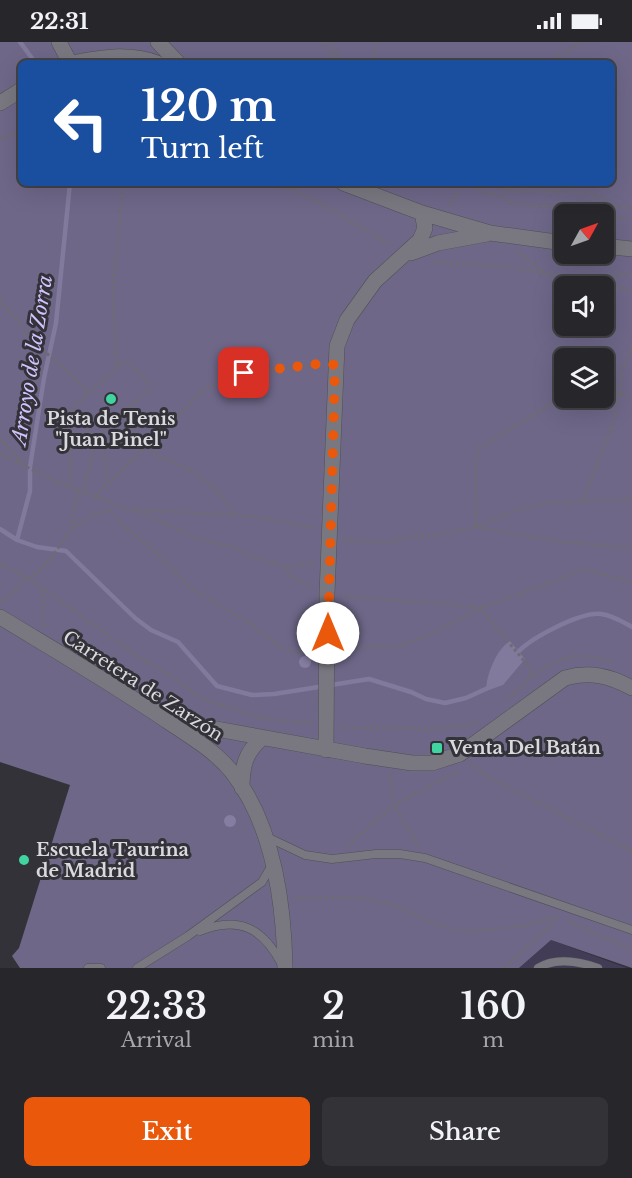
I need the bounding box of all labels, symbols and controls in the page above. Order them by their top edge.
text: 22:31 [30,8,89,35]
text: 120 m [141,80,276,132]
icon: left [42,84,120,162]
text: Turn left [141,132,264,165]
north arrow [554,204,614,264]
map controls [554,204,614,408]
water label: Arroyo de la Zorra [6,273,57,450]
button: sound [554,276,614,336]
pin [218,347,269,398]
button: layers [554,348,614,408]
icon: arrive [227,356,260,389]
marker: Pista de Tenis "Juan Pinel" [104,392,118,406]
place label: Pista de Tenis "Juan Pinel" [46,408,176,451]
position arrow [296,601,360,665]
street label: Carretera de Zarzón [59,626,227,746]
place label: Venta Del Batán [448,737,601,759]
marker: Venta Del Batán [430,741,444,755]
place label: Escuela Taurina de Madrid [36,839,190,882]
marker: Escuela Taurina de Madrid [17,853,31,867]
text: 22:33 [105,984,207,1029]
text: 2 [322,984,345,1029]
text: 160 [460,984,527,1029]
text: Arrival [121,1028,192,1052]
text: min [313,1028,355,1052]
text: m [483,1028,504,1052]
button: Exit [24,1097,310,1166]
button: Share [322,1097,608,1166]

